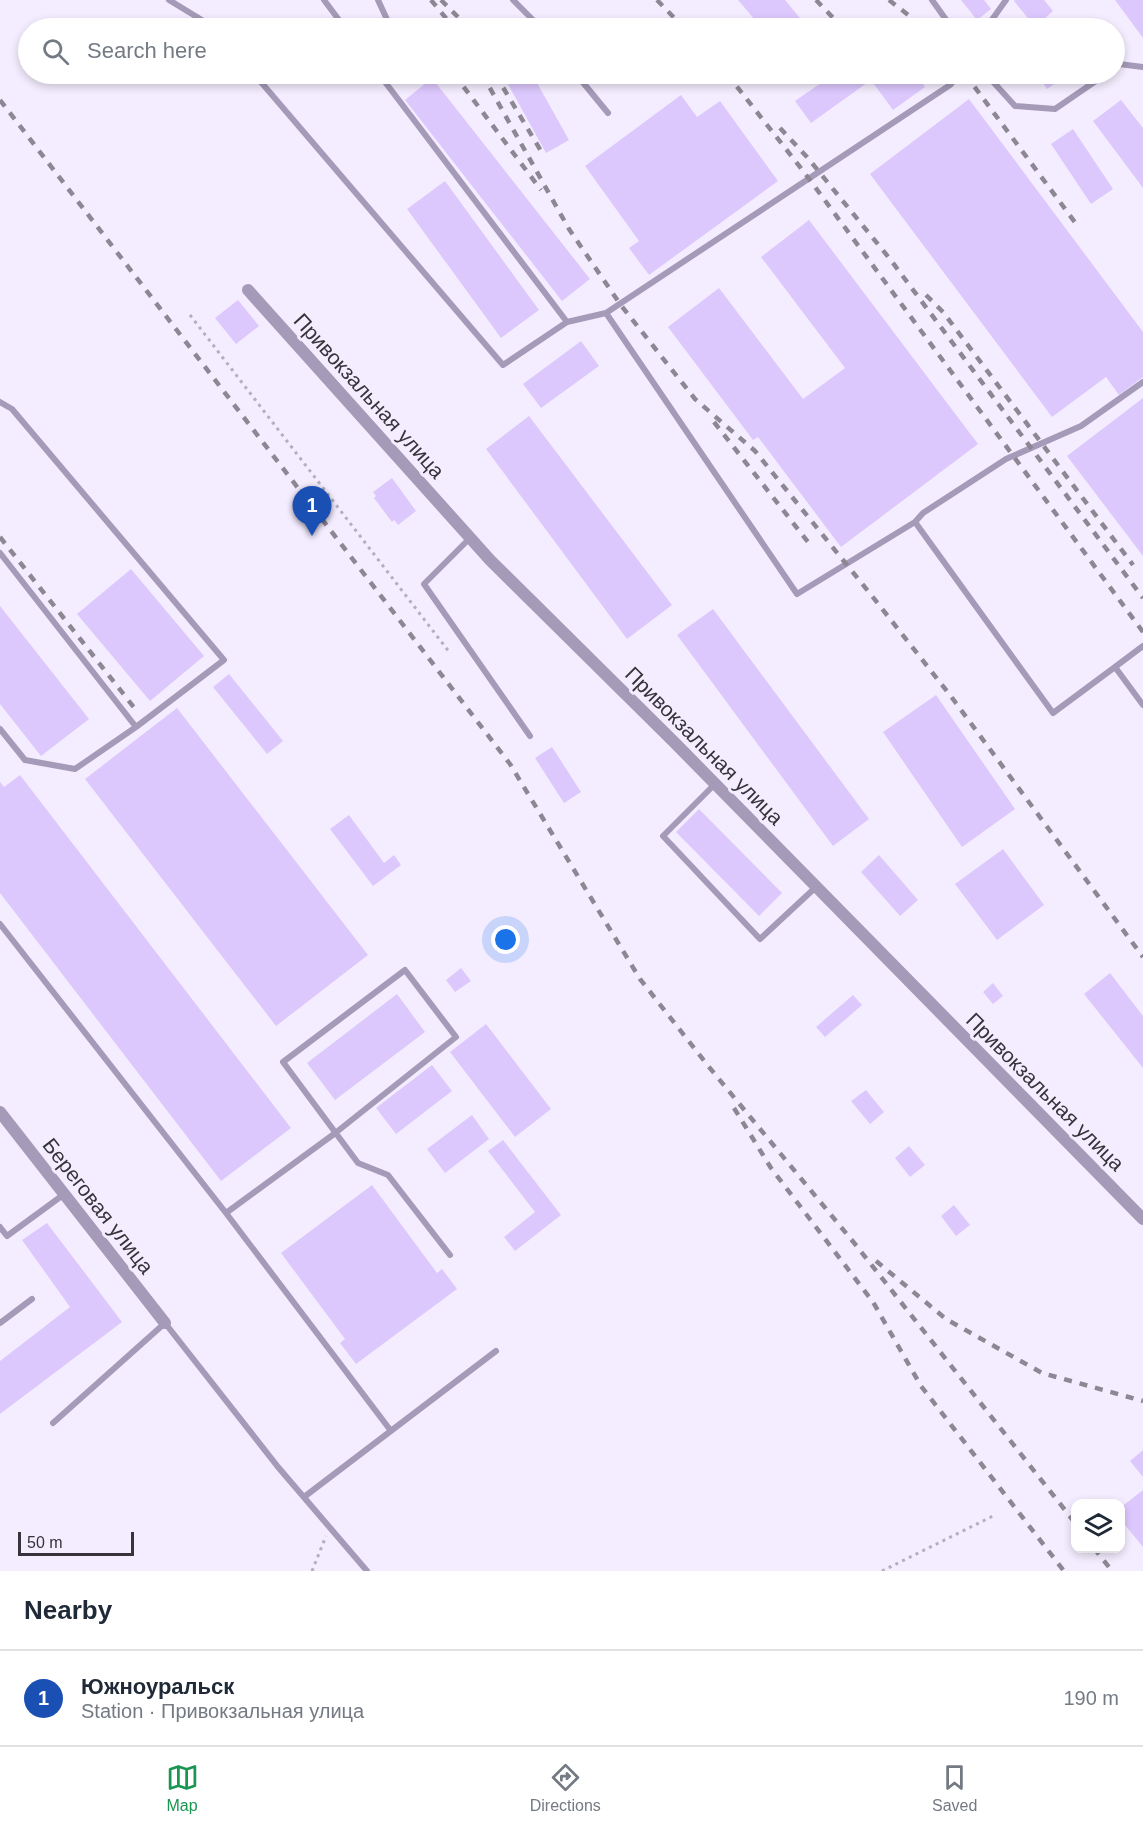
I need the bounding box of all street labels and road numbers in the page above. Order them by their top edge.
street label: Привокзальная улица [289,309,449,483]
street label: Привокзальная улица [621,662,788,829]
street label: Привокзальная улица [962,1008,1129,1175]
street label: Береговая улица [38,1134,159,1278]

